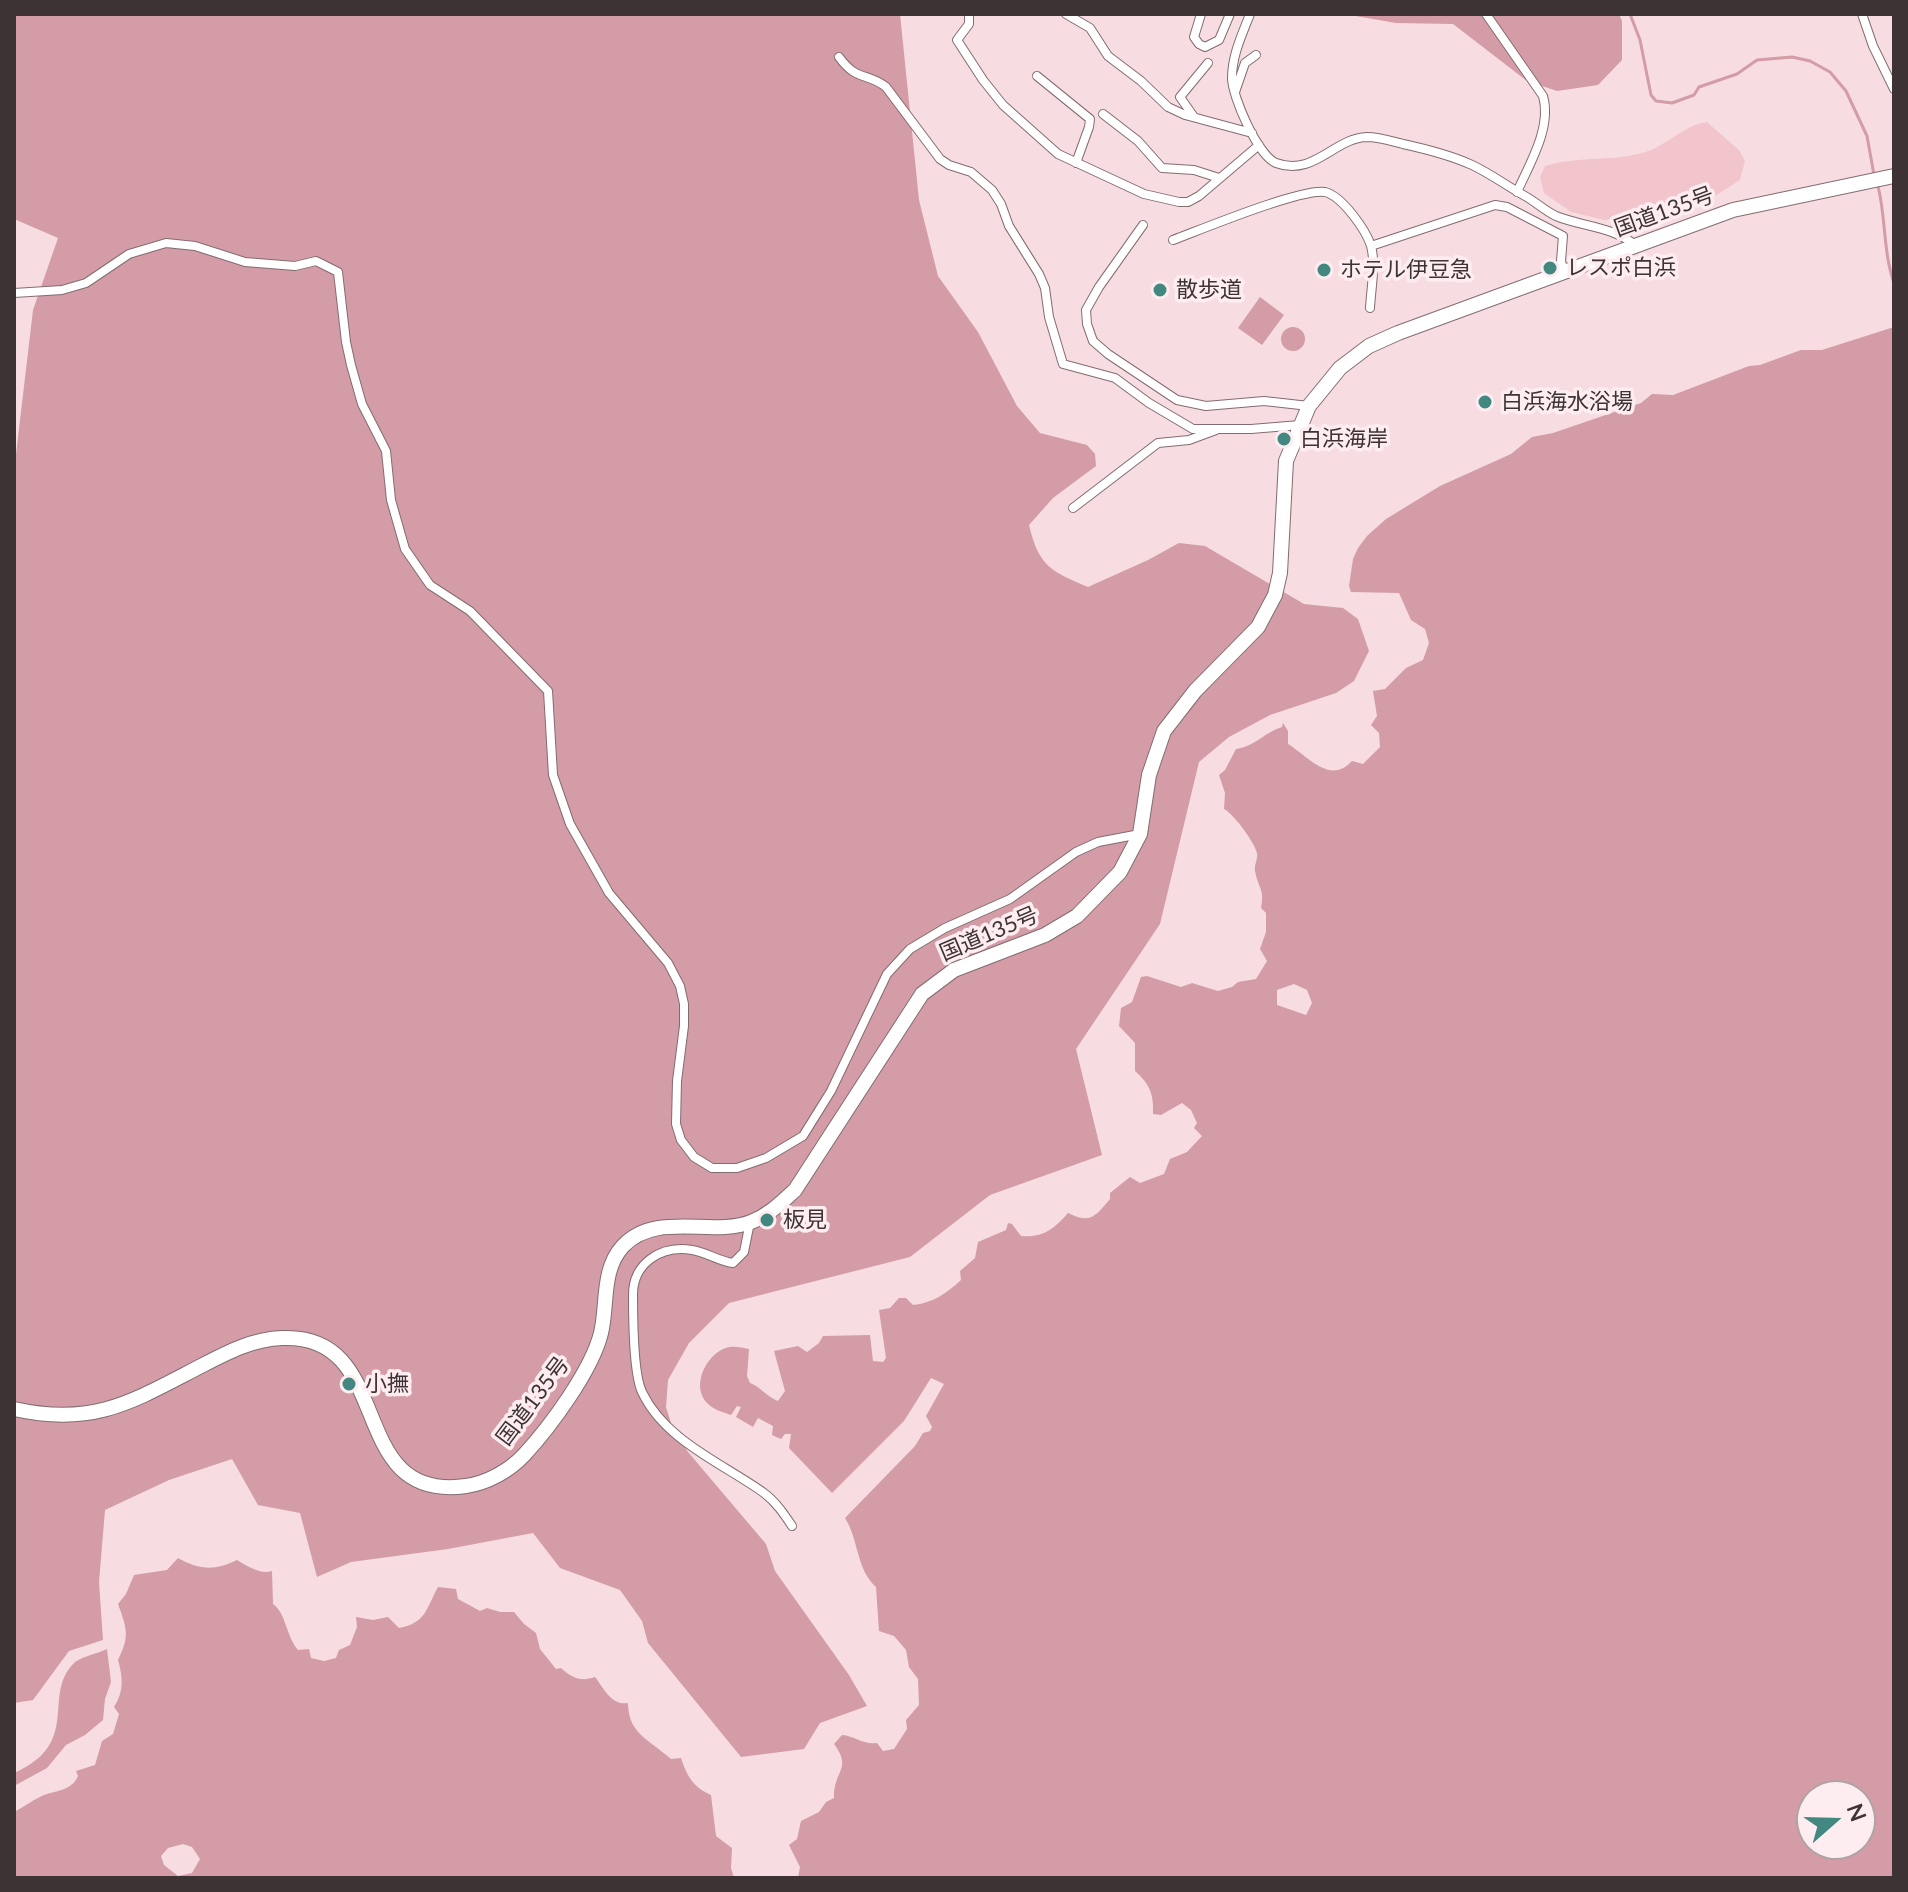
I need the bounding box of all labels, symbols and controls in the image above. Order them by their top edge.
street label: 国道135号 [1610,182,1718,242]
place label: レスポ白浜 [1566,255,1676,281]
place label: ホテル伊豆急 [1340,257,1472,283]
marker: レスポ白浜 [1541,259,1559,277]
marker: ホテル伊豆急 [1315,261,1333,279]
place label: 散歩道 [1176,277,1242,303]
marker: 散歩道 [1151,281,1169,299]
place label: 白浜海水浴場 [1501,389,1633,415]
marker: 白浜海水浴場 [1476,393,1494,411]
place label: 白浜海岸 [1300,426,1388,452]
marker: 白浜海岸 [1275,430,1293,448]
street label: 国道135号 [936,901,1042,967]
place label: 板見 [783,1207,827,1233]
marker: 板見 [758,1211,776,1229]
street label: 国道135号 [491,1351,575,1451]
place label: 小撫 [365,1371,409,1397]
marker: 小撫 [340,1375,358,1393]
north arrow [1796,1780,1876,1860]
text: N [1842,1800,1873,1825]

